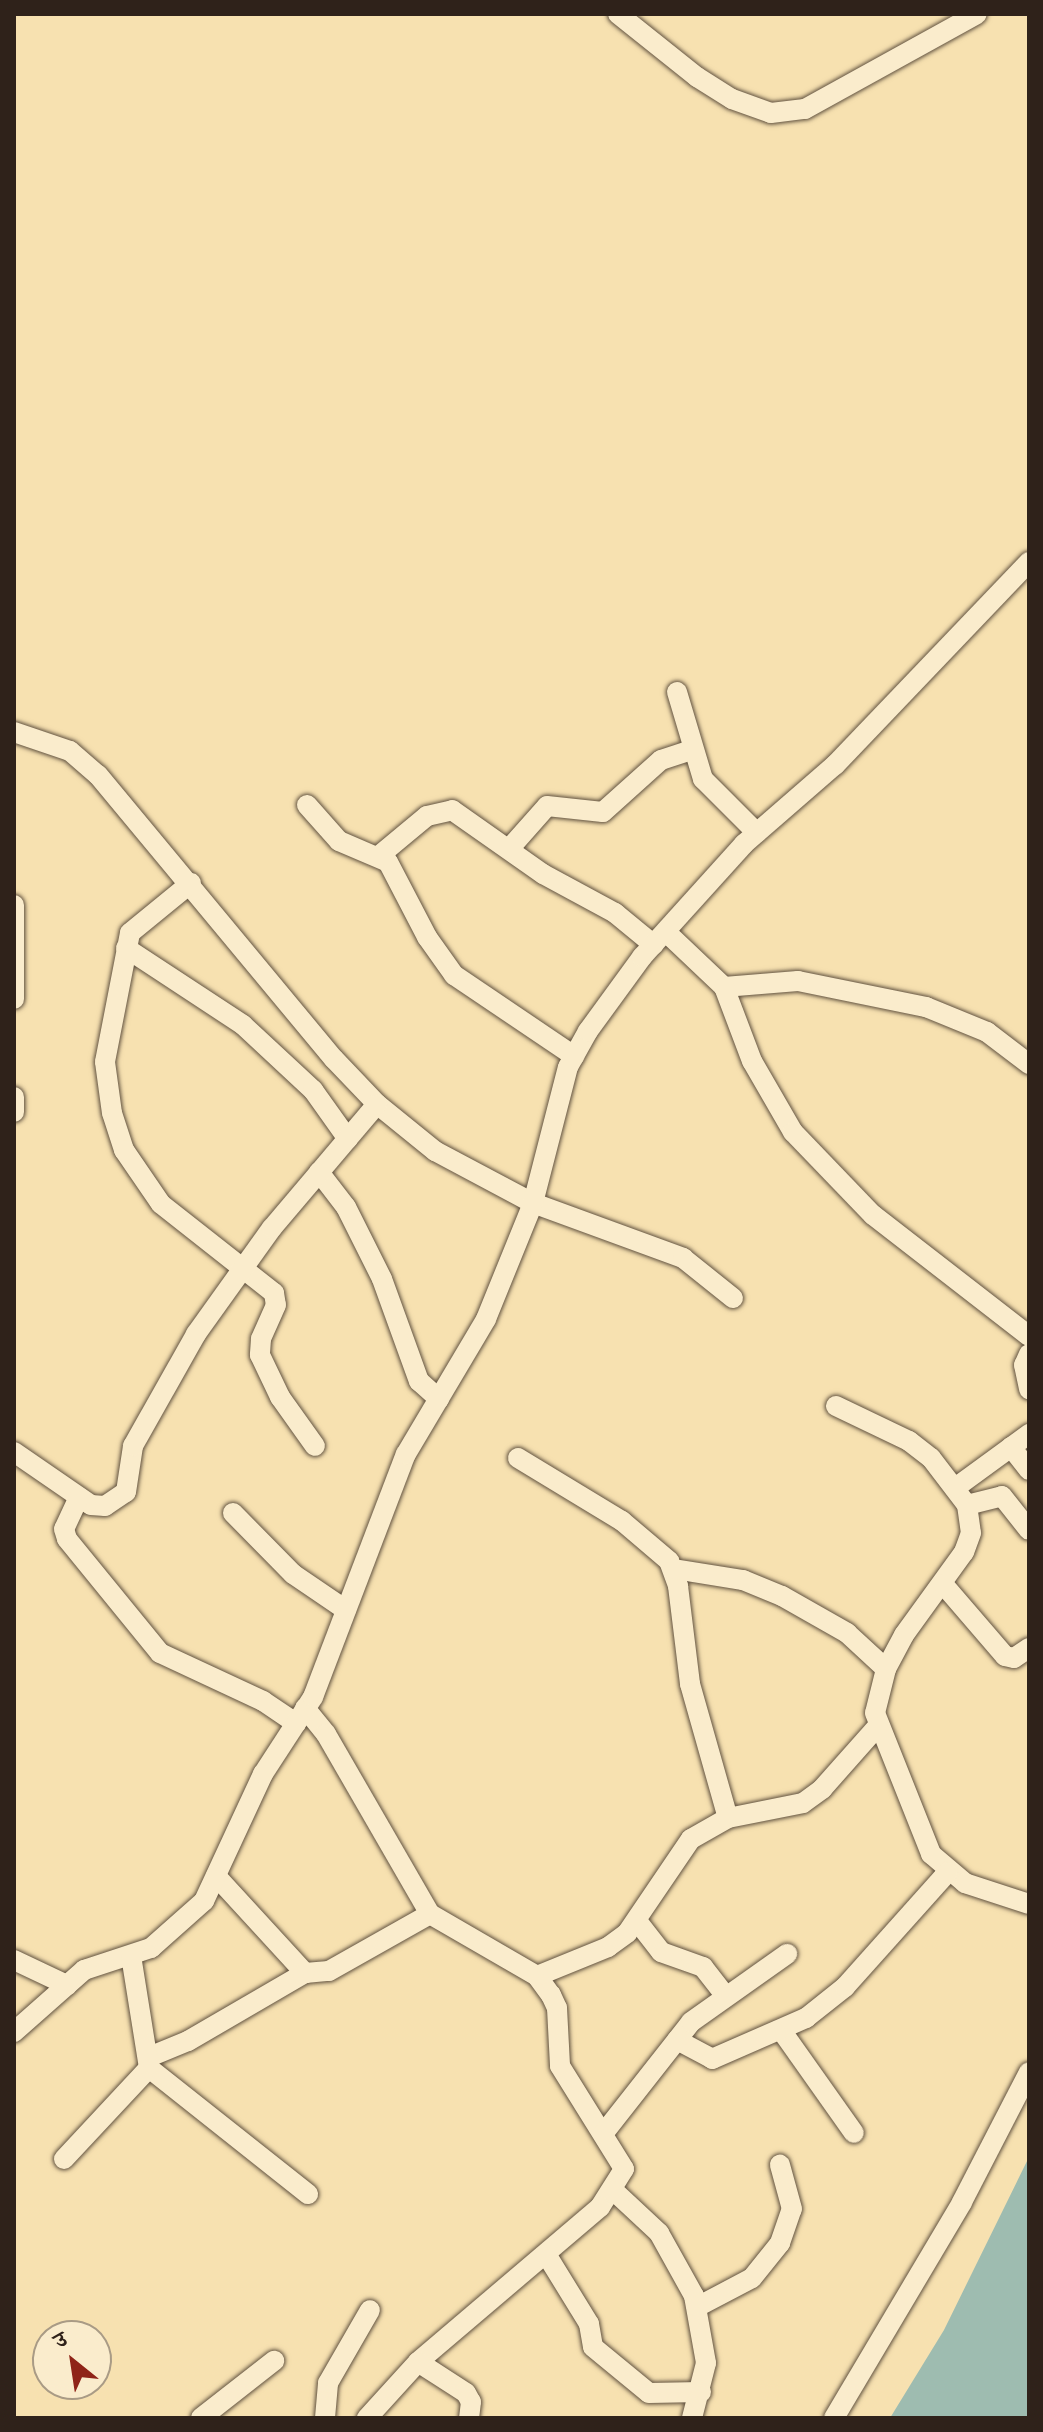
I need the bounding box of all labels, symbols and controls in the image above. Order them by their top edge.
north arrow [32,2320,112,2400]
text: उ [51,2329,71,2353]

